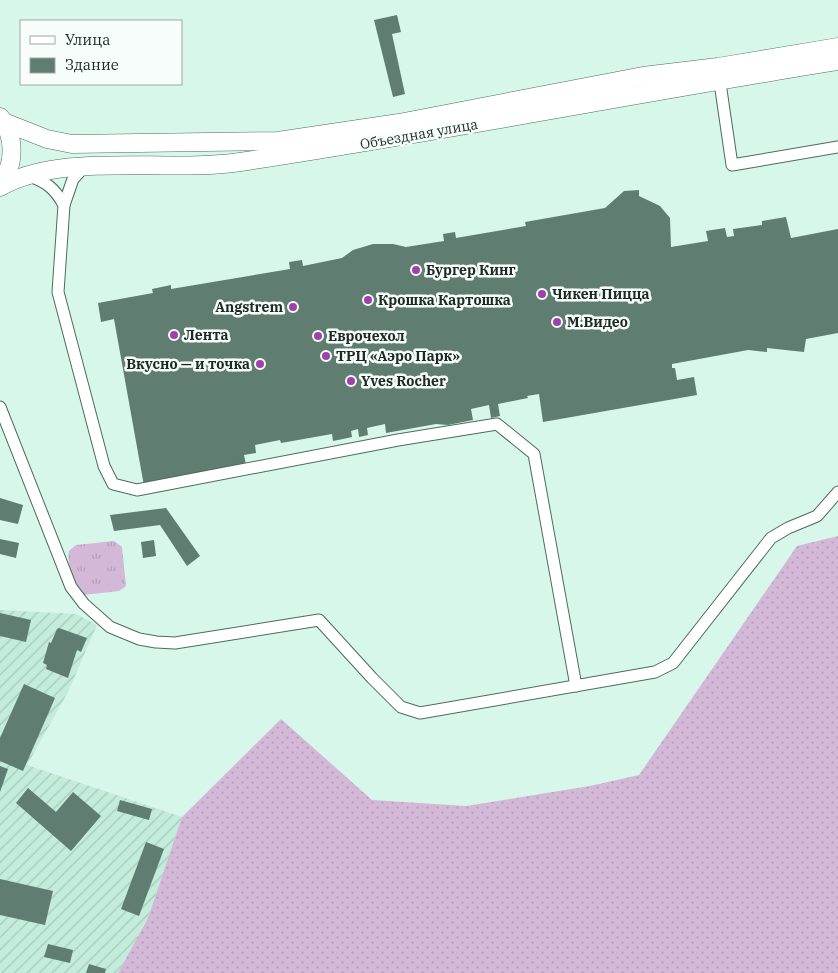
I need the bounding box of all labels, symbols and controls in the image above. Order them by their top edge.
legend [20,20,182,85]
text: Улица [65,30,110,49]
text: Здание [65,55,119,74]
street label: Объездная улица [359,115,480,153]
place label: Бургер Кинг [426,261,516,279]
marker: Бургер Кинг [410,264,422,276]
place label: Чикен Пицца [552,285,650,303]
marker: Чикен Пицца [536,288,548,300]
place label: Крошка Картошка [378,291,511,309]
marker: Крошка Картошка [362,294,374,306]
place label: Angstrem [215,298,283,316]
marker: Angstrem [287,301,299,313]
place label: М.Видео [567,313,628,331]
marker: М.Видео [551,316,563,328]
place label: Лента [184,326,229,344]
place label: Еврочехол [328,327,405,345]
marker: Лента [168,329,180,341]
marker: Еврочехол [312,330,324,342]
place label: ТРЦ «Аэро Парк» [336,347,460,365]
marker: ТРЦ «Аэро Парк» [320,350,332,362]
place label: Вкусно — и точка [126,355,250,373]
marker: Вкусно — и точка [254,358,266,370]
place label: Yves Rocher [361,372,446,390]
marker: Yves Rocher [345,375,357,387]

